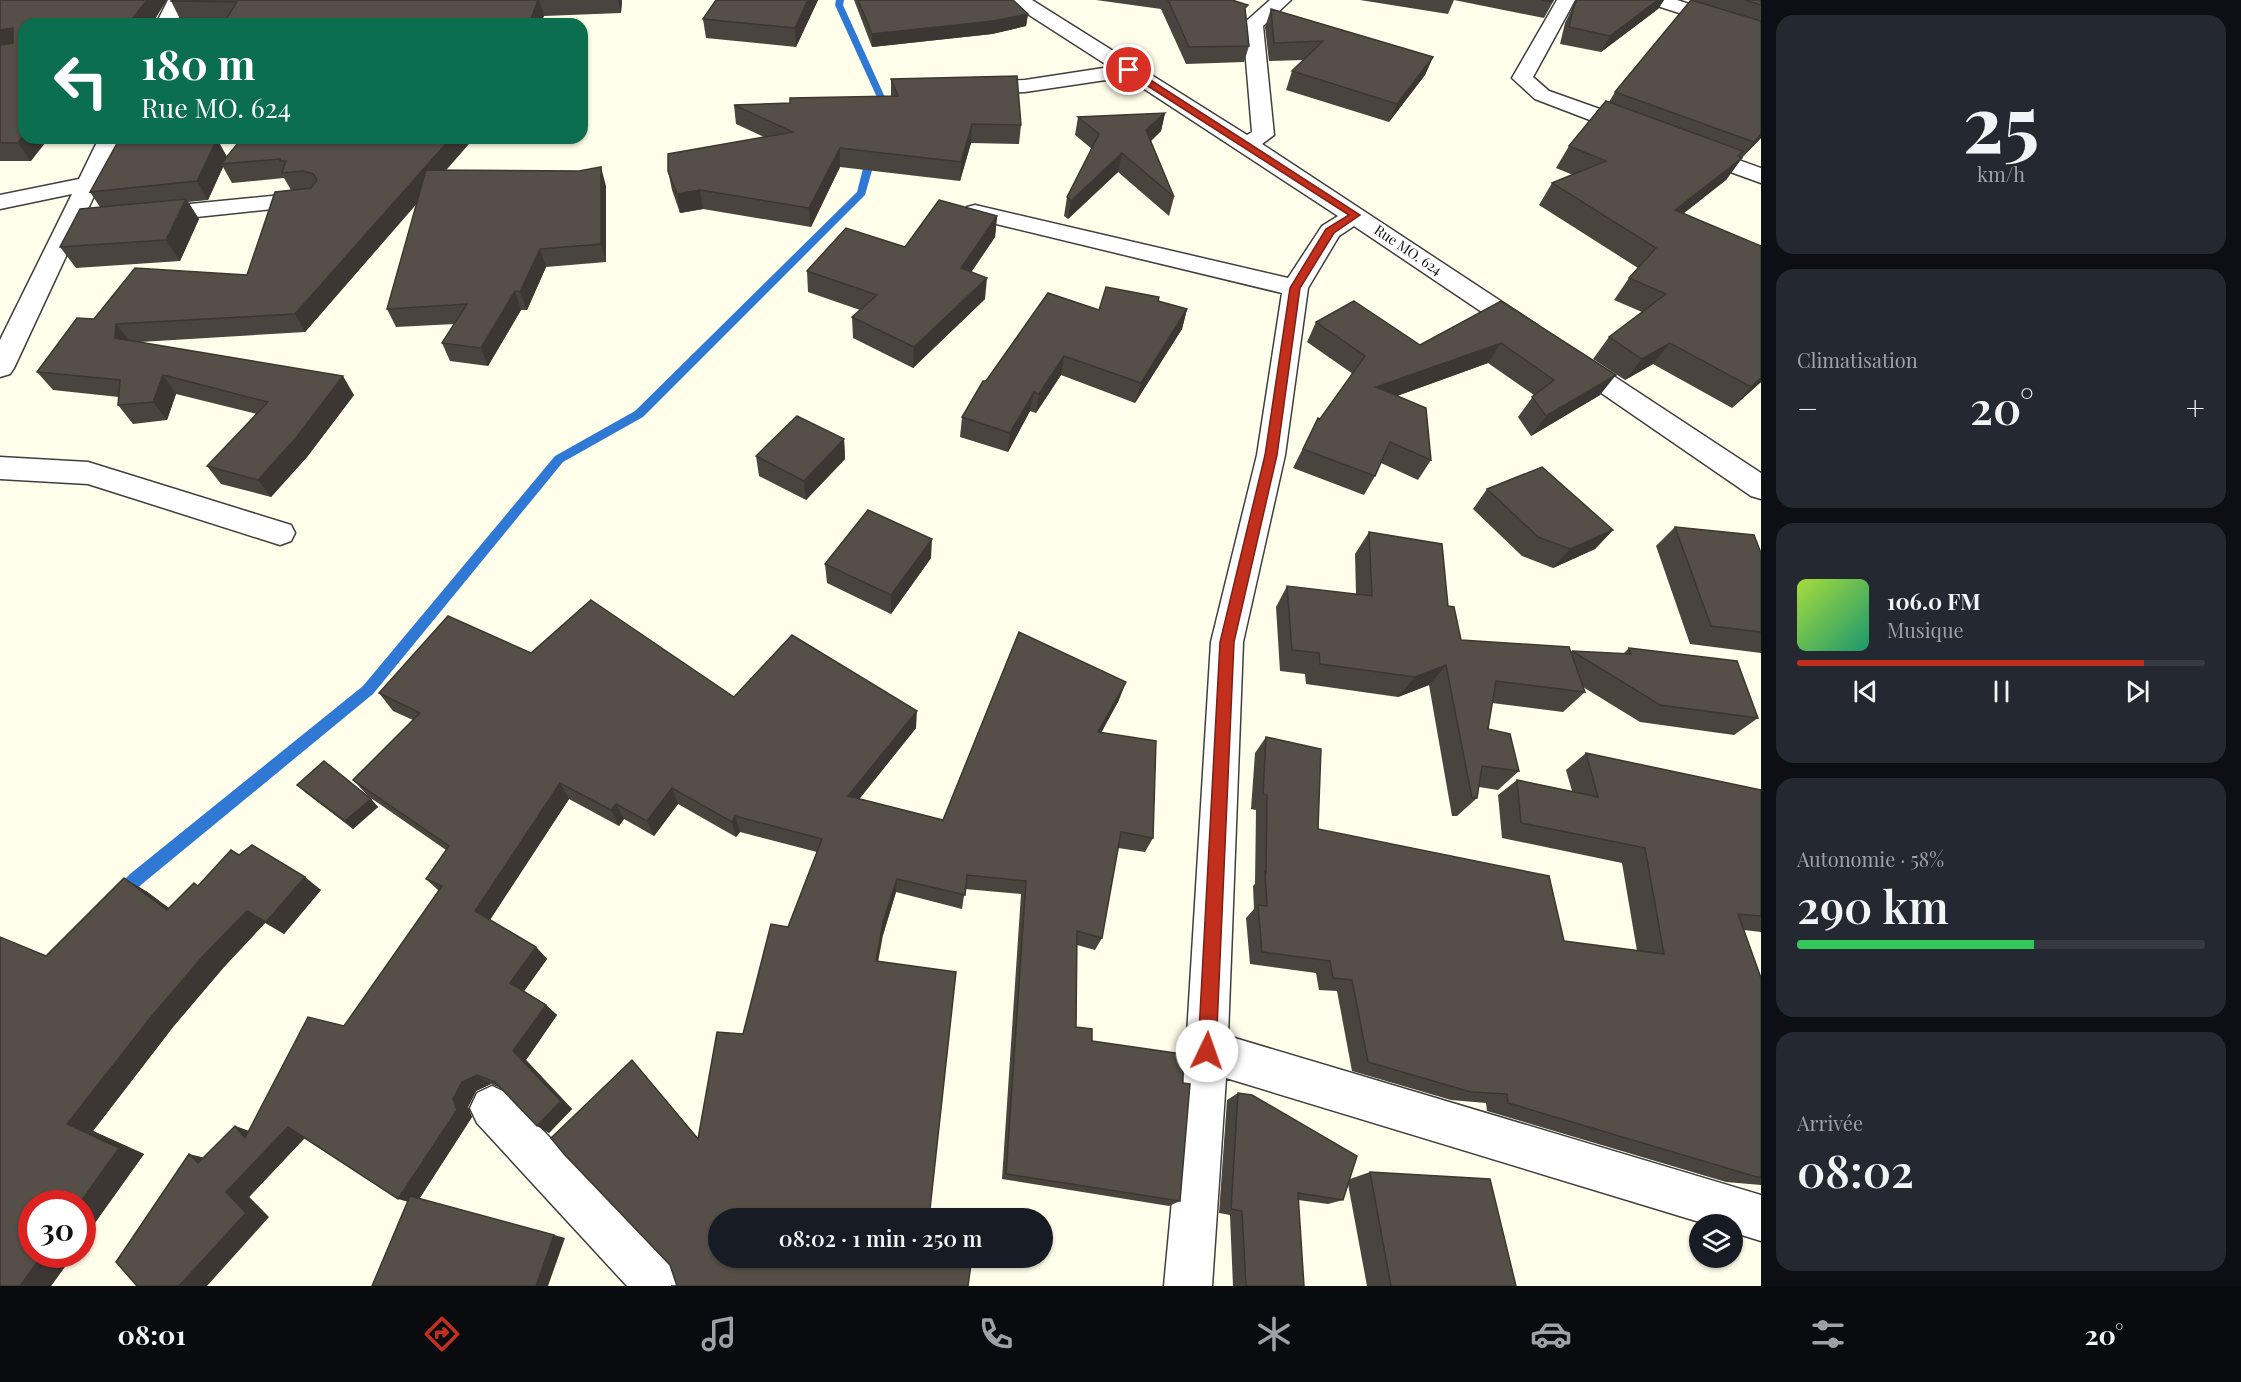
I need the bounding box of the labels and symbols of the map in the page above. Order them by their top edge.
pin [1103,44,1154,95]
street label: Rue MO. 624 [1371,220,1446,279]
position arrow [1175,1019,1239,1083]
speed limit sign: 30 [18,1190,96,1268]

